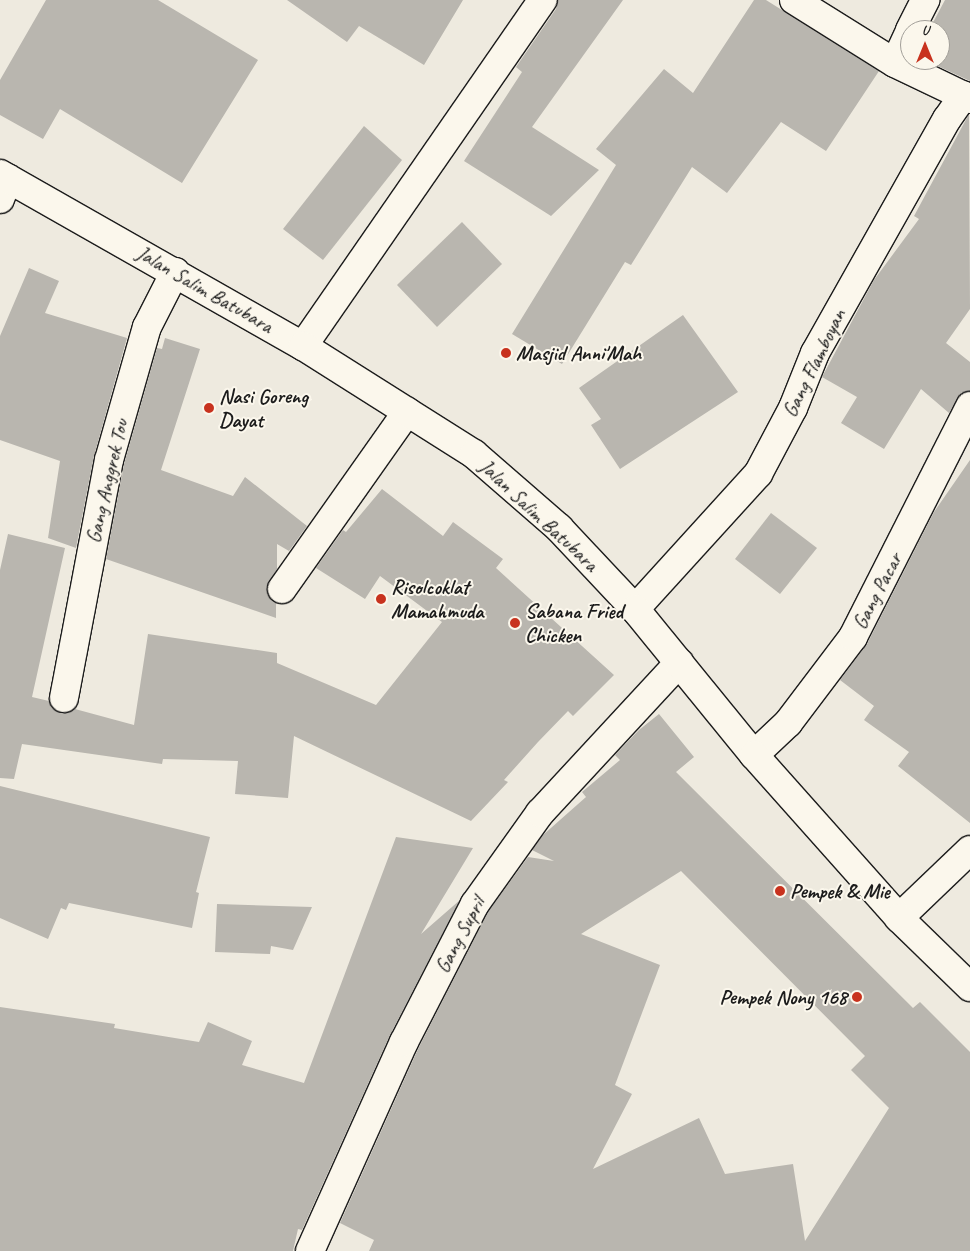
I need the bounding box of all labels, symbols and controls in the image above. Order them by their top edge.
north arrow [900,20,950,70]
text: U [922,22,928,39]
street label: Jalan Salim Batubara [131,239,279,339]
street label: Gang Flamboyan [777,304,851,422]
place label: Masjid Anni'Mah [516,340,641,366]
marker: Masjid Anni'Mah [500,347,512,359]
place label: Nasi Goreng Dayat [219,383,308,433]
marker: Nasi Goreng Dayat [203,402,215,414]
street label: Gang Anggrek Tou [81,417,133,545]
street label: Jalan Salim Batubara [473,453,605,577]
street label: Gang Pacar [847,548,907,634]
place label: Risolcoklat Mamahmuda [391,574,483,624]
marker: Risolcoklat Mamahmuda [375,593,387,605]
place label: Sabana Fried Chicken [525,598,623,648]
marker: Sabana Fried Chicken [509,617,521,629]
place label: Pempek & Mie [790,878,890,904]
marker: Pempek & Mie [774,885,786,897]
street label: Gang Supril [430,893,490,977]
place label: Pempek Nony 168 [719,984,847,1010]
marker: Pempek Nony 168 [851,991,863,1003]

